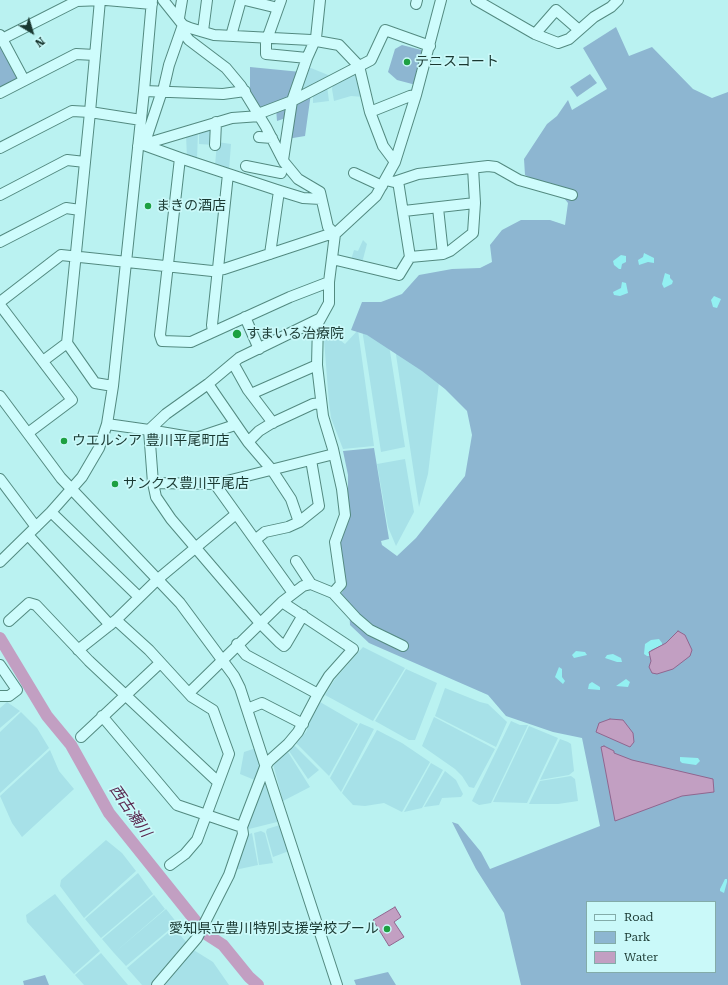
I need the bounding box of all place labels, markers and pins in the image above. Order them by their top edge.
place label: テニスコート [415,54,499,70]
marker: テニスコート [402,57,412,67]
place label: まきの酒店 [156,198,226,214]
marker: まきの酒店 [143,201,153,211]
place label: すまいる治療院 [246,326,344,342]
marker: すまいる治療院 [231,328,243,340]
place label: ウエルシア 豊川平尾町店 [72,433,230,449]
marker: ウエルシア 豊川平尾町店 [59,436,69,446]
place label: サンクス豊川平尾店 [123,476,249,492]
marker: サンクス豊川平尾店 [110,479,120,489]
place label: 愛知県立豊川特別支援学校プール [169,921,379,937]
marker: 愛知県立豊川特別支援学校プール [382,924,392,934]

